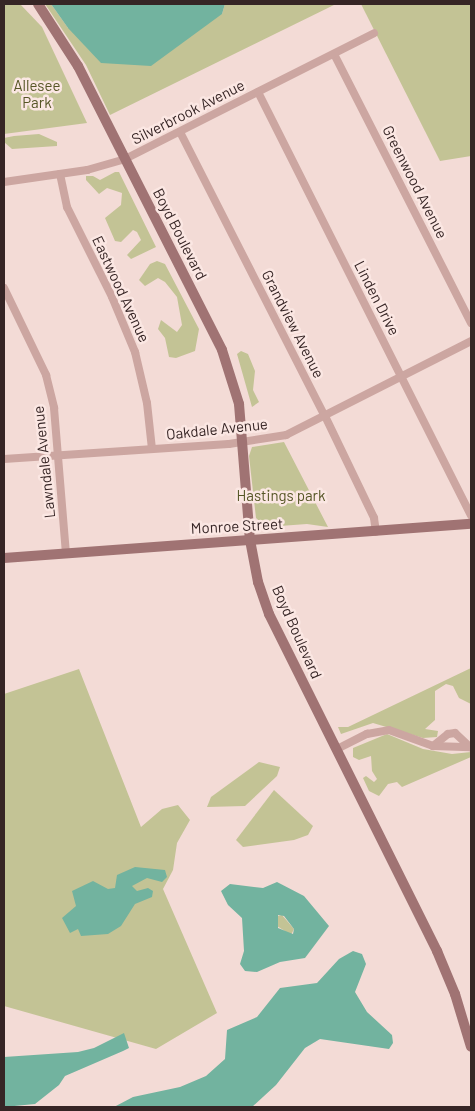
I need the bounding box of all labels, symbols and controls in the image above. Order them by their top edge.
park label: Allesee Park [13,76,61,111]
street label: Silverbrook Avenue [128,76,248,148]
street label: Greenwood Avenue [379,123,451,241]
street label: Boyd Boulevard [149,185,211,283]
street label: Eastwood Avenue [89,233,153,345]
street label: Linden Drive [351,258,403,338]
street label: Grandview Avenue [258,267,328,381]
street label: Lawndale Avenue [29,405,59,519]
street label: Oakdale Avenue [165,415,269,443]
park label: Hastings park [236,487,326,505]
street label: Monroe Street [190,515,284,537]
street label: Boyd Boulevard [268,583,326,681]

